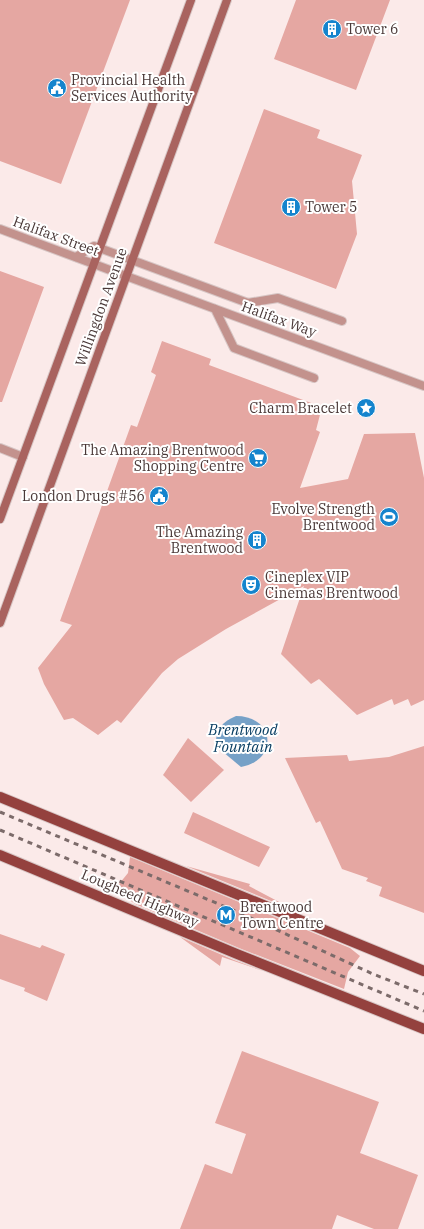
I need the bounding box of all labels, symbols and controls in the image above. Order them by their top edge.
building icon: Tower 6 [321,18,343,40]
place label: Tower 6 [346,20,398,38]
place label: Provincial Health Services Authority [71,71,193,105]
public building icon: Provincial Health Services Authority [46,77,68,99]
building icon: Tower 5 [280,196,302,218]
place label: Tower 5 [305,198,357,216]
street label: Halifax Street [11,212,101,260]
street label: Willingdon Avenue [71,245,131,369]
street label: Halifax Way [239,297,319,341]
place icon: Charm Bracelet [355,397,377,419]
place label: Charm Bracelet [249,399,352,417]
place label: The Amazing Brentwood Shopping Centre [81,441,244,475]
supermarket icon: The Amazing Brentwood Shopping Centre [247,447,269,469]
public building icon: London Drugs #56 [148,485,170,507]
place label: London Drugs #56 [22,487,145,505]
place label: Evolve Strength Brentwood [271,500,375,534]
sports icon: Evolve Strength Brentwood [378,506,400,528]
place label: The Amazing Brentwood [156,523,243,557]
building icon: The Amazing Brentwood [246,529,268,551]
place label: Cineplex VIP Cinemas Brentwood [265,568,399,602]
theatre icon: Cineplex VIP Cinemas Brentwood [240,574,262,596]
water label: Brentwood Fountain [207,720,279,756]
street label: Lougheed Highway [79,865,202,931]
place label: Brentwood Town Centre [240,898,323,932]
metro station icon: Brentwood Town Centre [215,904,237,926]

